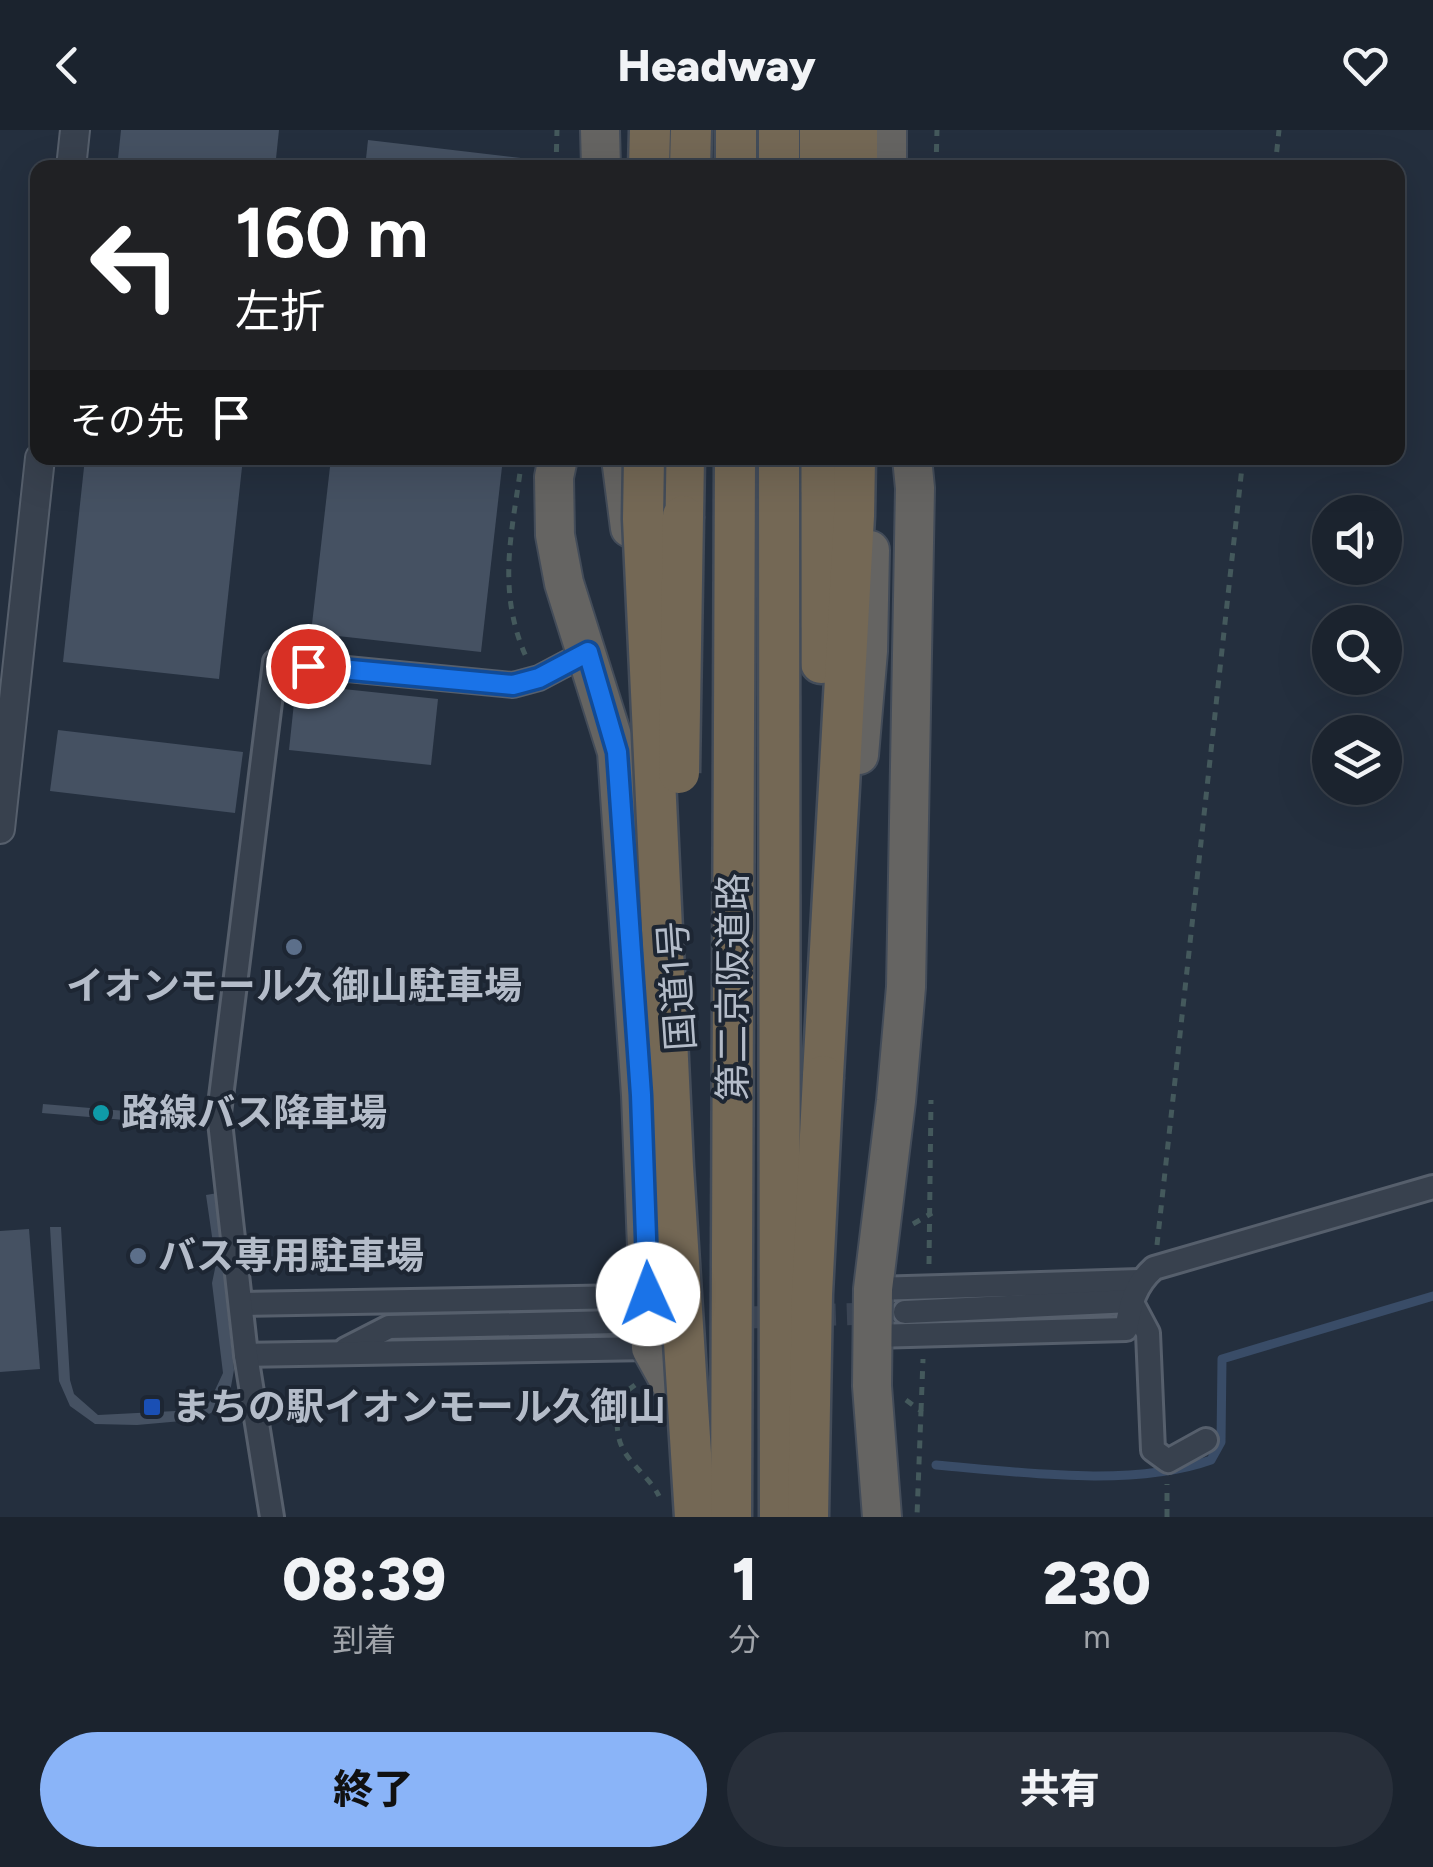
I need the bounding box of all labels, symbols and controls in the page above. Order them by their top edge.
icon: back [40,38,95,93]
text: Headway [617,38,816,92]
icon: heart [1338,38,1393,93]
text: 160 m [235,190,428,275]
icon: left [70,200,200,330]
text: 左折 [235,284,325,338]
icon: arrive [204,390,259,445]
text: その先 [70,398,184,444]
map controls [1312,495,1402,805]
button: sound [1312,495,1402,585]
button: search [1312,605,1402,695]
pin [266,624,351,709]
icon: arrive [281,639,336,694]
button: layers [1312,715,1402,805]
street label: 第二京阪道路 [710,873,756,1101]
street label: 国道1号 [650,920,704,1052]
marker: イオンモール久御山駐車場 [283,936,305,958]
place label: イオンモール久御山駐車場 [66,963,522,1009]
place label: 路線バス降車場 [121,1090,387,1136]
marker: 路線バス降車場 [90,1102,112,1124]
place label: バス専用駐車場 [158,1233,424,1279]
position arrow [596,1242,700,1346]
marker: バス専用駐車場 [127,1245,149,1267]
place label: まちの駅イオンモール久御山 [172,1384,666,1430]
marker: まちの駅イオンモール久御山 [141,1396,163,1418]
text: 08:39 [282,1543,446,1615]
text: 1 [732,1543,757,1615]
text: 230 [1043,1547,1151,1619]
text: m [1083,1618,1110,1656]
text: 到着 [332,1621,396,1659]
text: 分 [728,1621,761,1659]
button: 終了 [40,1732,707,1847]
button: 共有 [727,1732,1393,1847]

